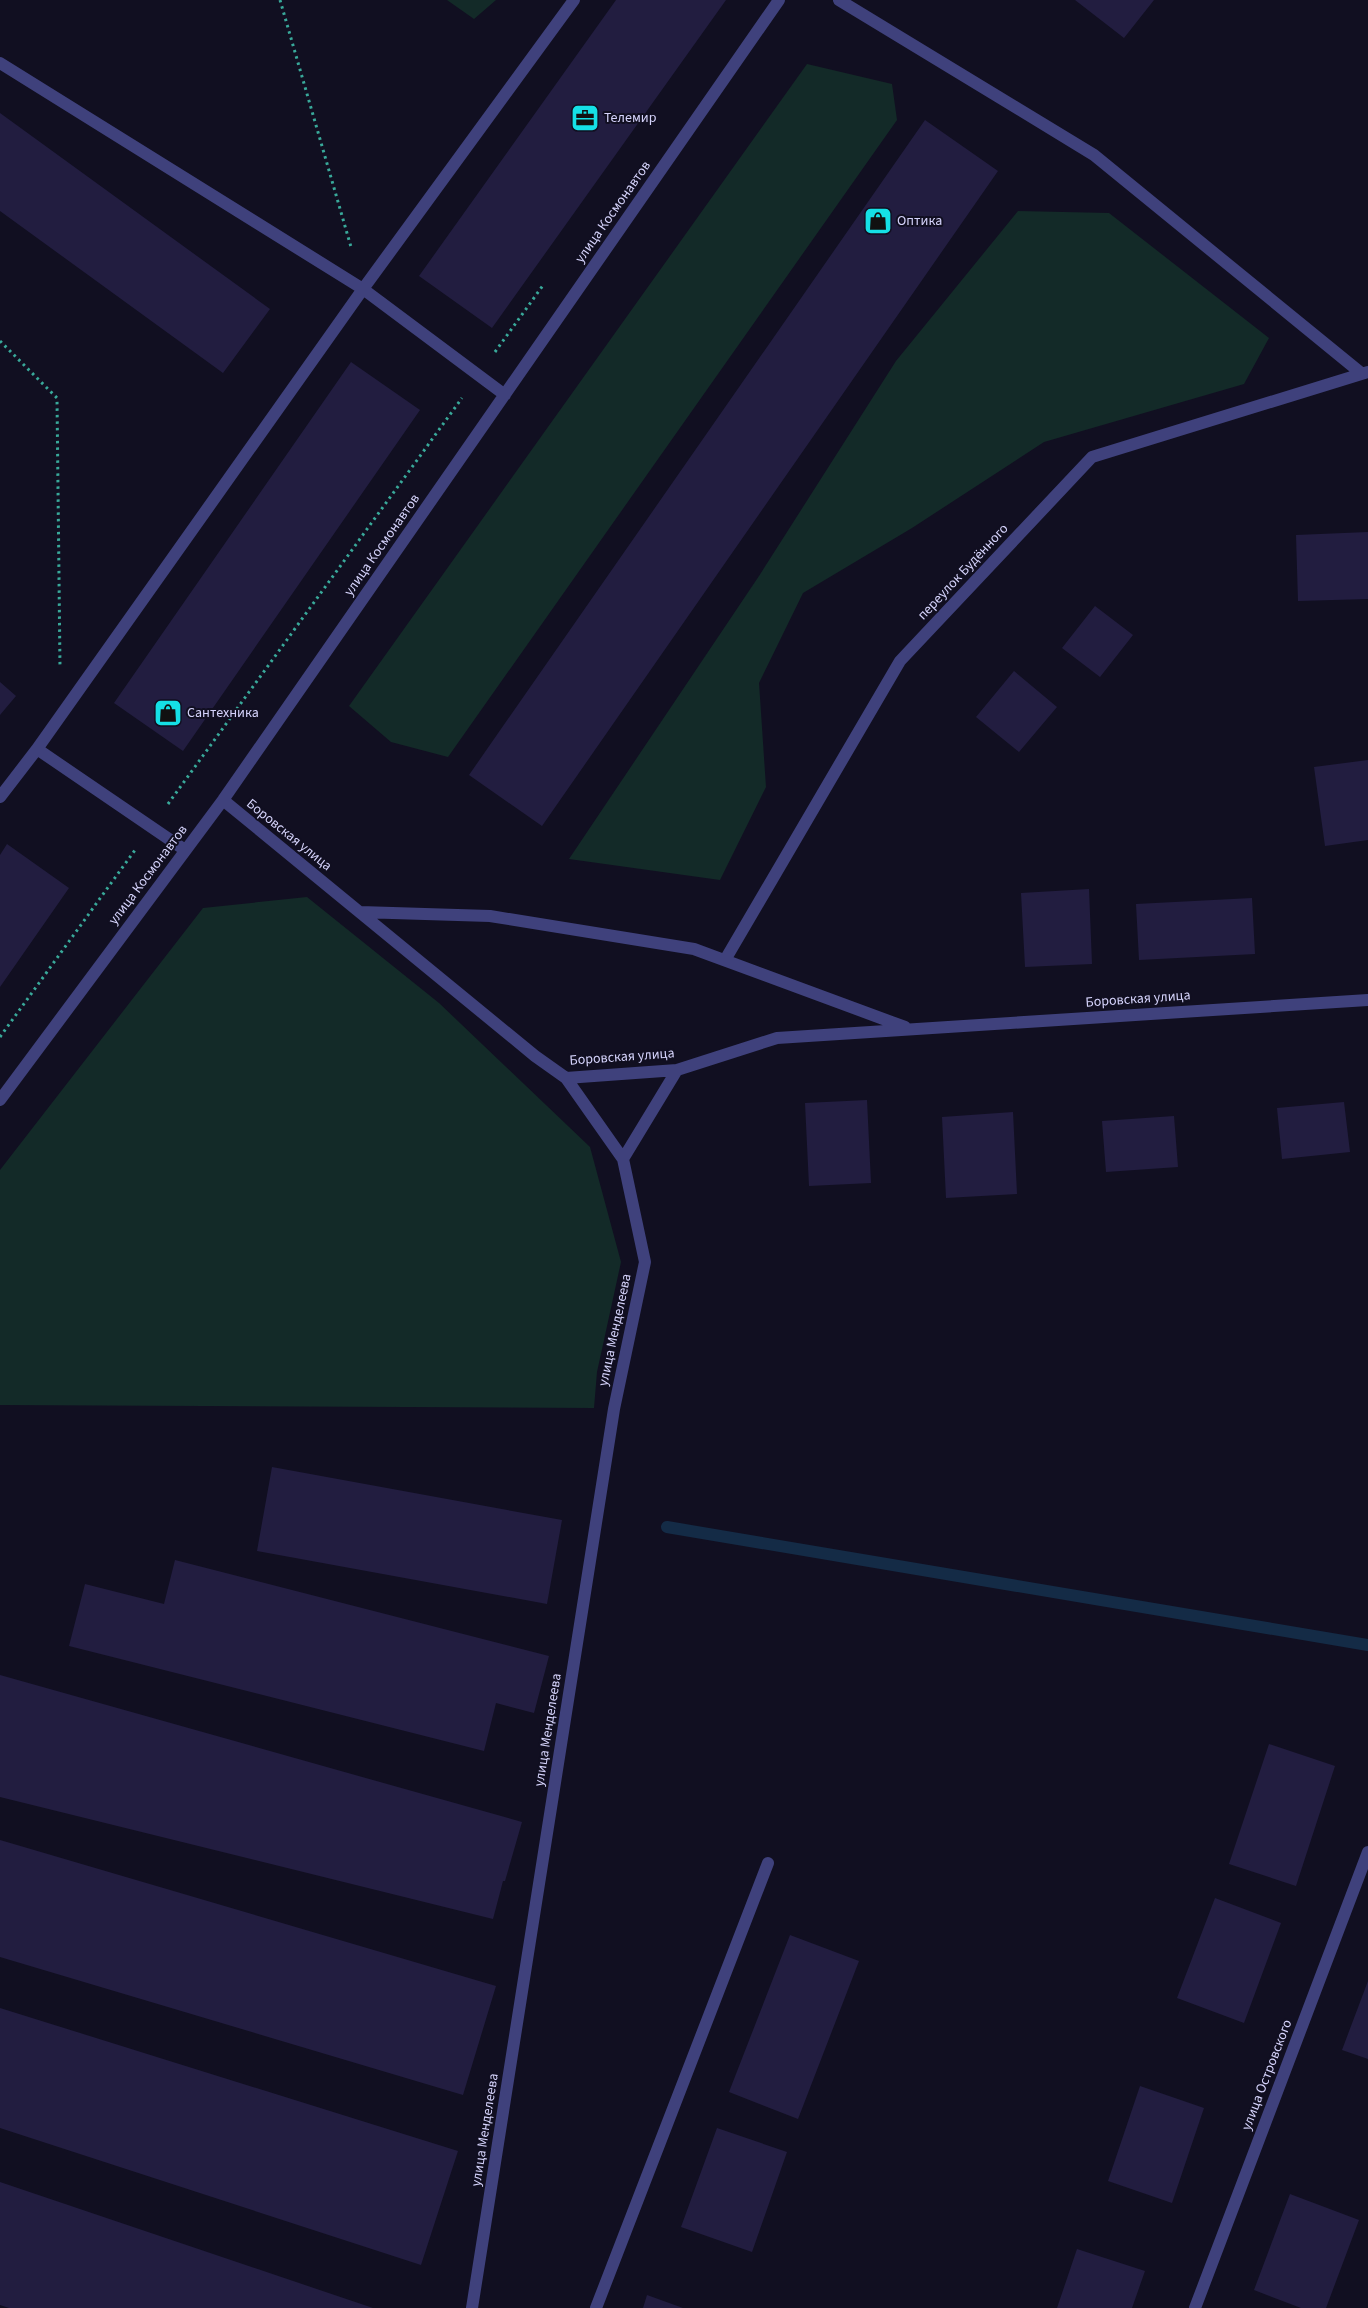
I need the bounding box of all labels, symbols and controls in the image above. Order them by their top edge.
office icon: Телемир [570,103,600,133]
place label: Телемир [604,108,657,128]
street label: улица Космонавтов [570,157,656,267]
shop icon: Оптика [863,206,893,236]
place label: Оптика [897,211,942,231]
street label: улица Космонавтов [339,490,425,600]
street label: переулок Будённого [913,519,1013,625]
shop icon: Сантехника [153,698,183,728]
place label: Сантехника [187,703,259,723]
street label: Боровская улица [242,794,336,876]
street label: улица Космонавтов [104,821,192,929]
street label: Боровская улица [1085,985,1191,1013]
street label: Боровская улица [569,1043,675,1071]
street label: улица Менделеева [593,1272,637,1388]
street label: улица Менделеева [529,1672,567,1788]
street label: улица Островского [1237,2017,1297,2133]
street label: улица Менделеева [466,2072,504,2188]

